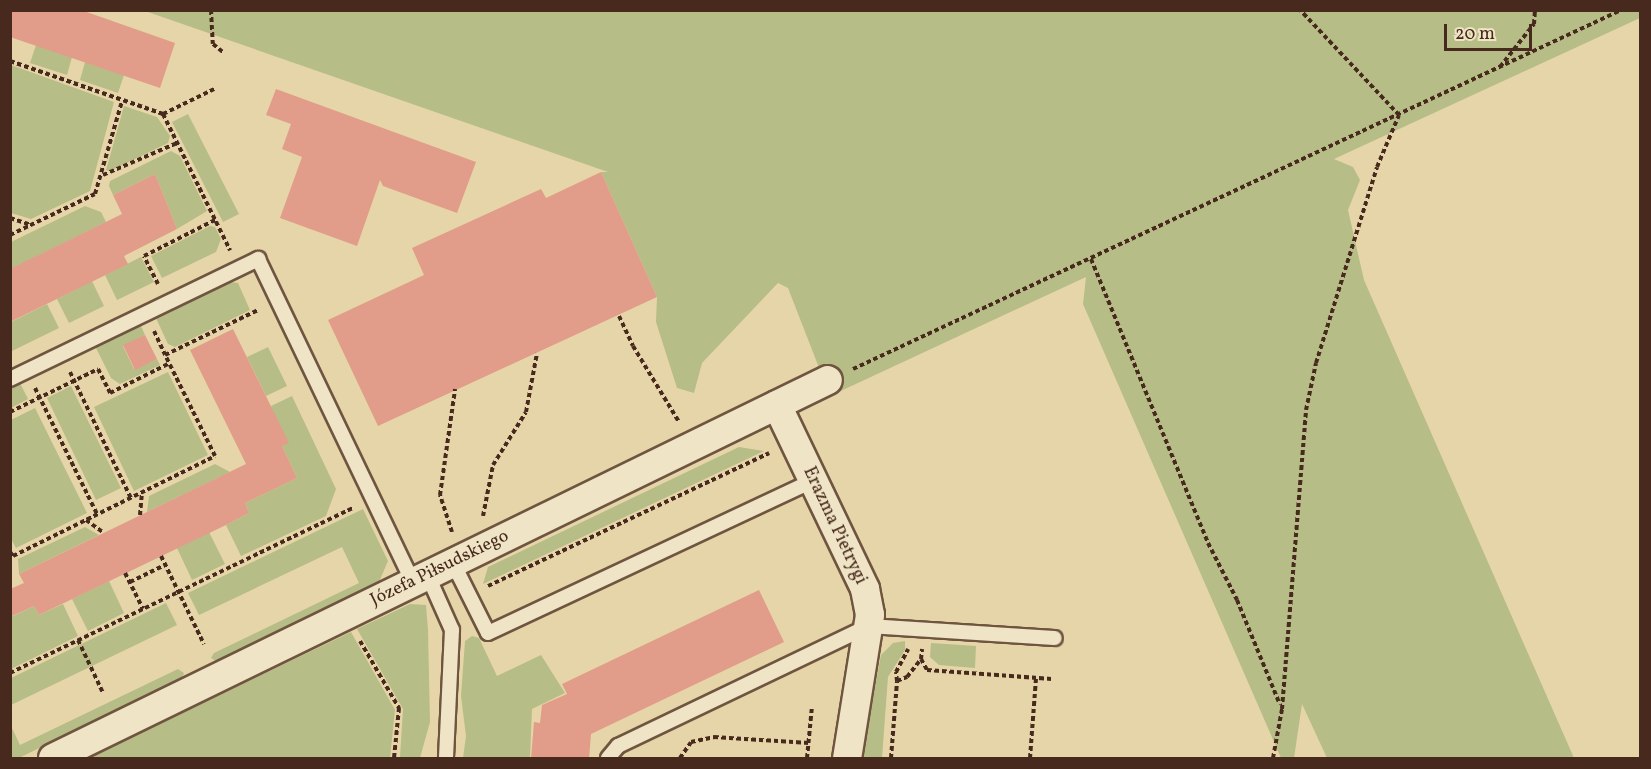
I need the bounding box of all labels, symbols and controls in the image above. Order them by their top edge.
scale bar [1447,12,1536,50]
text: 20 m [1455,22,1495,47]
street label: Erazma Pietrygi [797,464,871,588]
street label: Józefa Piłsudskiego [367,526,513,612]

